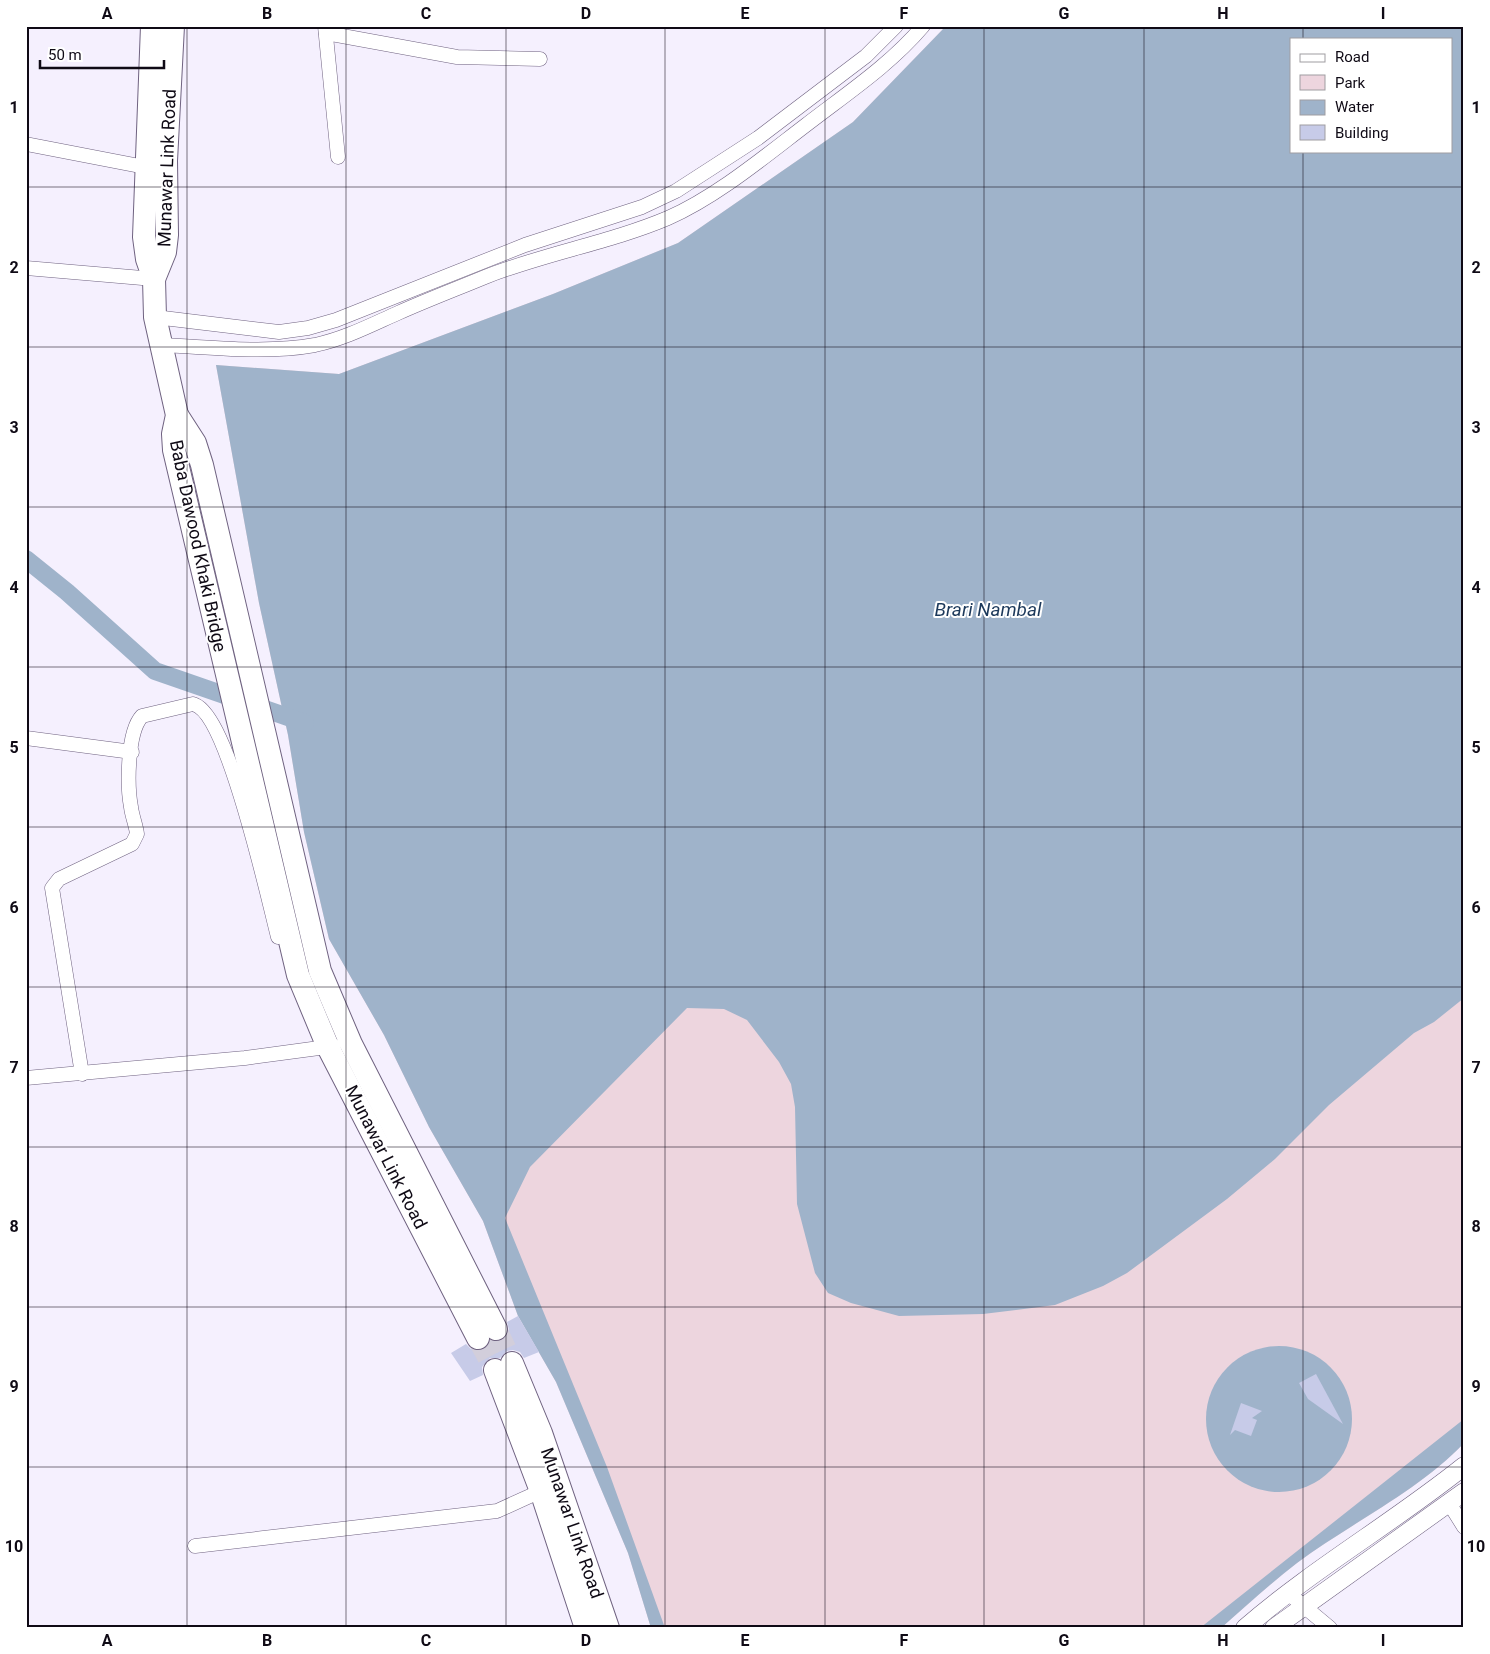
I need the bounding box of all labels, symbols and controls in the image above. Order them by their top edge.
text: A [102,4,113,23]
text: B [262,4,272,23]
text: C [421,4,431,23]
text: D [581,4,591,23]
text: E [741,4,750,23]
text: F [900,4,909,23]
text: G [1059,4,1070,23]
text: H [1217,4,1229,23]
text: I [1381,4,1385,23]
scale bar [40,38,164,70]
legend [1290,38,1452,152]
text: 50 m [48,46,82,64]
text: Road [1335,48,1369,66]
text: Park [1335,74,1366,92]
street label: Munawar Link Road [153,89,180,247]
text: 1 [9,98,19,117]
text: Water [1335,98,1374,116]
text: 1 [1471,98,1481,117]
text: Building [1335,124,1389,142]
text: 2 [9,258,19,277]
text: 2 [1471,258,1481,277]
text: 3 [9,418,19,437]
text: 3 [1471,418,1481,437]
street label: Baba Dawood Khaki Bridge [166,438,231,654]
text: 4 [9,578,19,597]
text: 4 [1471,578,1481,597]
water label: Brari Nambal [935,598,1042,621]
text: 5 [9,738,19,757]
text: 5 [1471,738,1481,757]
text: 6 [9,898,19,917]
text: 6 [1471,898,1481,917]
text: 7 [9,1058,19,1077]
text: 7 [1471,1058,1481,1077]
street label: Munawar Link Road [341,1082,432,1232]
text: 8 [9,1217,19,1236]
text: 8 [1471,1217,1481,1236]
text: 9 [9,1377,19,1396]
text: 9 [1471,1377,1481,1396]
street label: Munawar Link Road [537,1445,608,1601]
text: 10 [5,1537,23,1556]
text: 10 [1467,1537,1485,1556]
text: A [102,1631,113,1650]
text: B [262,1631,272,1650]
text: C [421,1631,431,1650]
text: D [581,1631,591,1650]
text: E [741,1631,750,1650]
text: F [900,1631,909,1650]
text: G [1059,1631,1070,1650]
text: H [1217,1631,1229,1650]
text: I [1381,1631,1385,1650]

